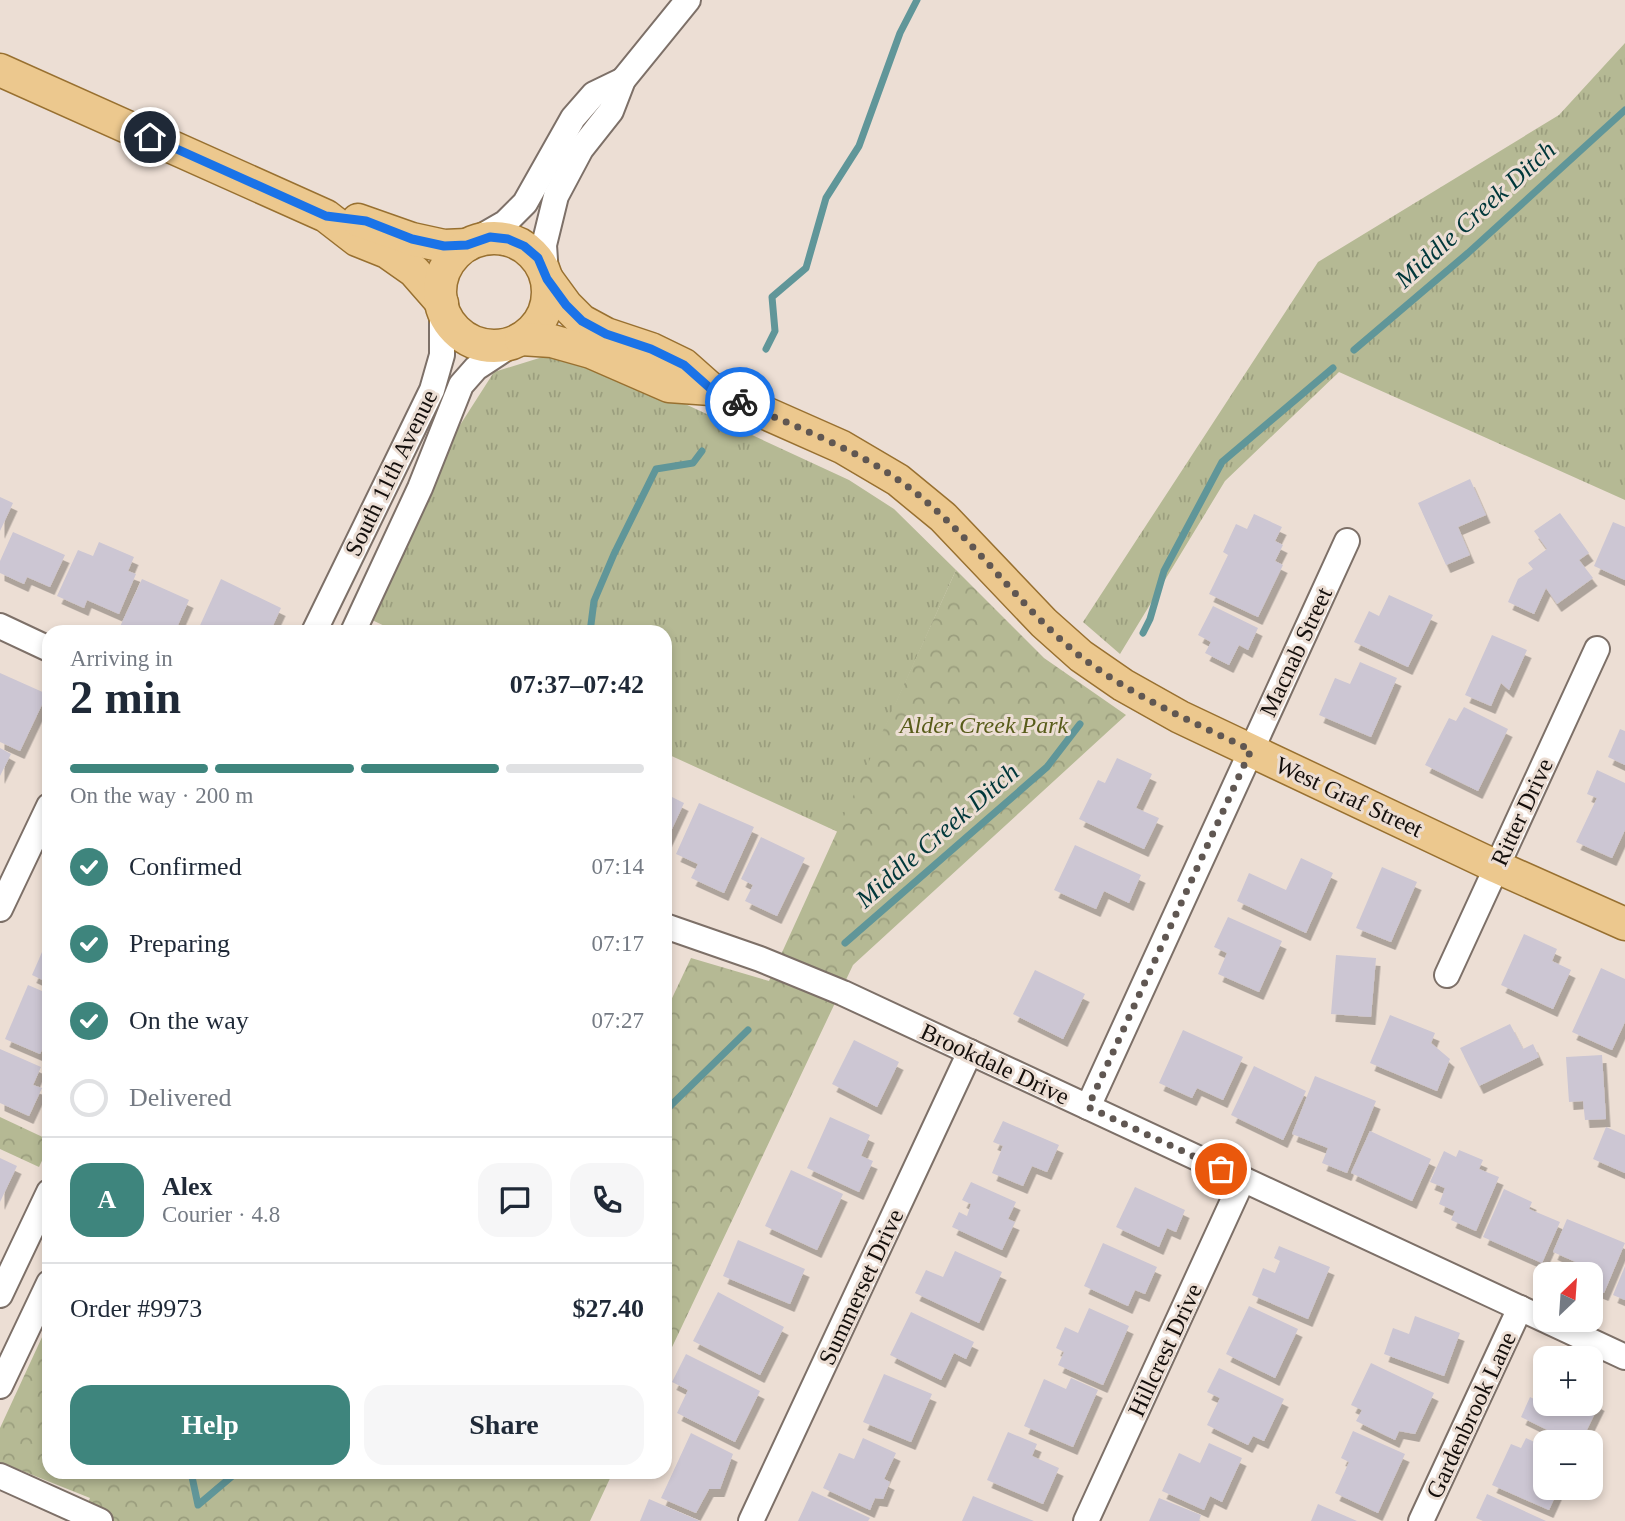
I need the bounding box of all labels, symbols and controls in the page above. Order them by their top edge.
pin [120,107,180,167]
icon: home [131,118,169,156]
water label: Middle Creek Ditch [1389,135,1561,295]
courier [705,367,775,437]
icon: bike [721,383,759,421]
street label: South 11th Avenue [340,386,442,560]
street label: Macnab Street [1255,583,1337,721]
text: Arriving in [70,646,173,671]
text: 07:37–07:42 [510,670,644,699]
text: 2 min [70,672,181,723]
park label: Alder Creek Park [898,712,1069,738]
street label: West Graf Street [1271,752,1427,843]
street label: Ritter Drive [1486,754,1558,870]
water label: Middle Creek Ditch [850,757,1024,914]
text: On the way · 200 m [70,783,253,808]
icon: check [70,848,108,886]
text: Confirmed [129,852,242,881]
text: 07:14 [592,854,644,879]
icon: check [70,925,108,963]
text: Preparing [129,929,230,958]
text: 07:17 [592,931,644,956]
icon: check [70,1002,108,1040]
text: On the way [129,1006,249,1035]
text: 07:27 [592,1008,644,1033]
street label: Brookdale Drive [917,1018,1073,1110]
text: Delivered [129,1083,232,1112]
pin [1191,1139,1251,1199]
icon: bag [1202,1150,1240,1188]
button: chat [478,1163,552,1237]
button: phone [570,1163,644,1237]
text: Alex [162,1172,213,1201]
text: A [98,1185,116,1214]
text: Courier · 4.8 [162,1202,280,1227]
street label: Summerset Drive [814,1205,908,1369]
north arrow [1533,1262,1603,1332]
map controls [1533,1262,1603,1500]
street label: Hillcrest Drive [1123,1280,1207,1420]
text: Order #9973 [70,1294,202,1323]
text: $27.40 [573,1294,644,1323]
street label: Gardenbrook Lane [1421,1328,1521,1502]
button: + [1533,1346,1603,1416]
button: Help [70,1385,350,1465]
button: Share [364,1385,644,1465]
button: − [1533,1430,1603,1500]

